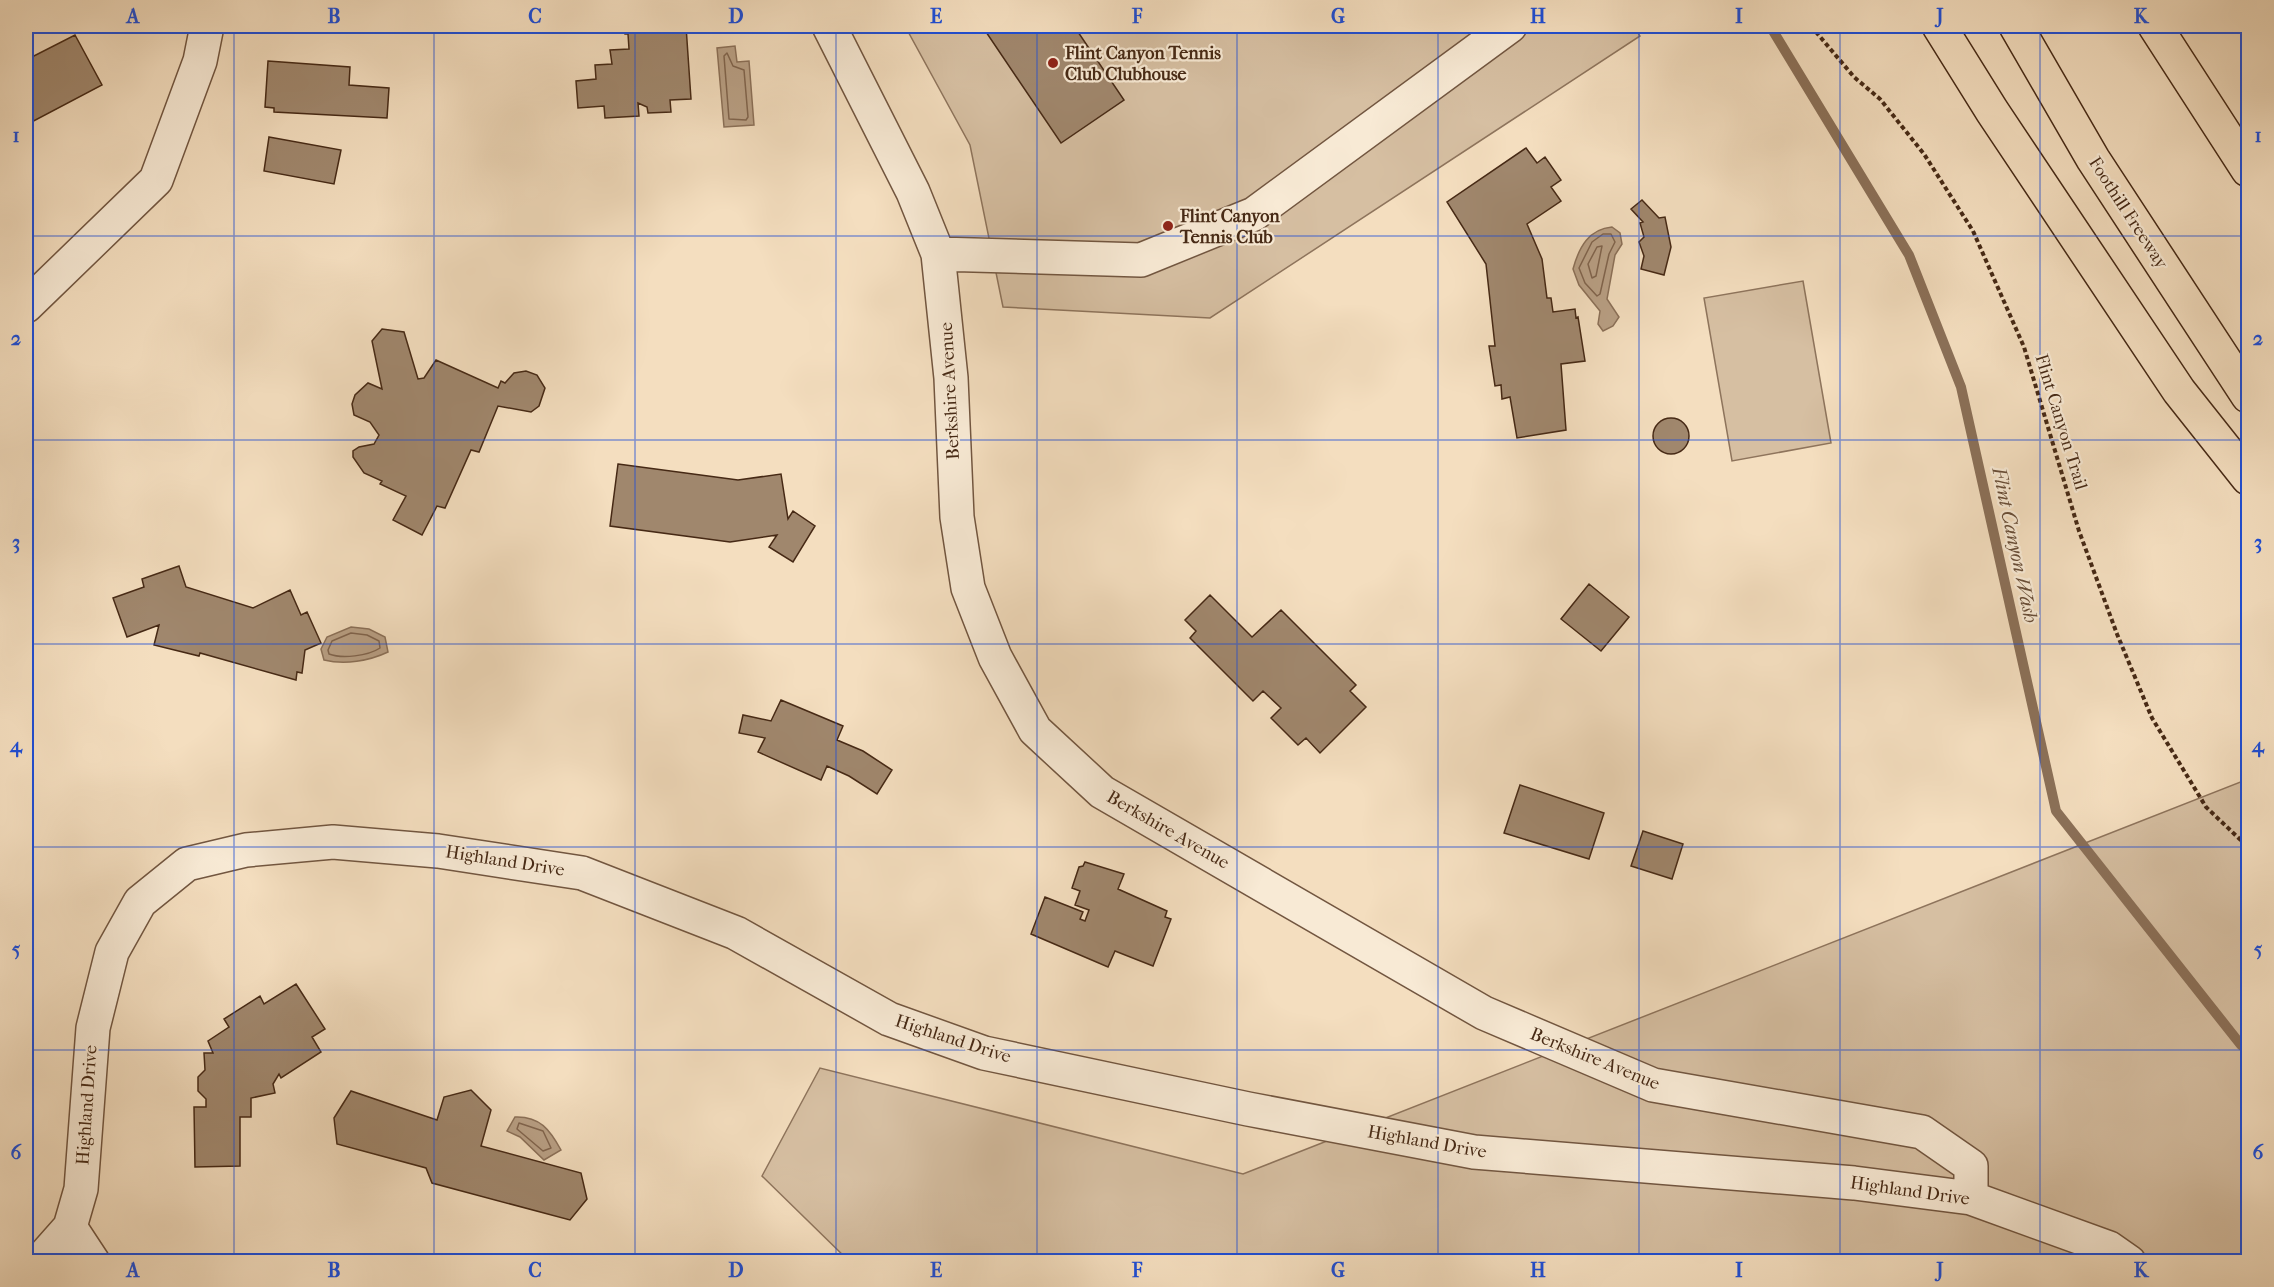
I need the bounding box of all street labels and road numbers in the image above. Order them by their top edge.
street label: Foothill Freeway [2084,153,2173,274]
street label: Berkshire Avenue [936,322,964,460]
street label: Flint Canyon Trail [2030,352,2092,492]
street label: Berkshire Avenue [1103,786,1233,874]
street label: Highland Drive [444,841,566,881]
street label: Highland Drive [892,1010,1014,1068]
street label: Berkshire Avenue [1527,1023,1663,1095]
street label: Highland Drive [72,1044,102,1166]
street label: Highland Drive [1366,1121,1488,1163]
street label: Highland Drive [1849,1172,1971,1210]

